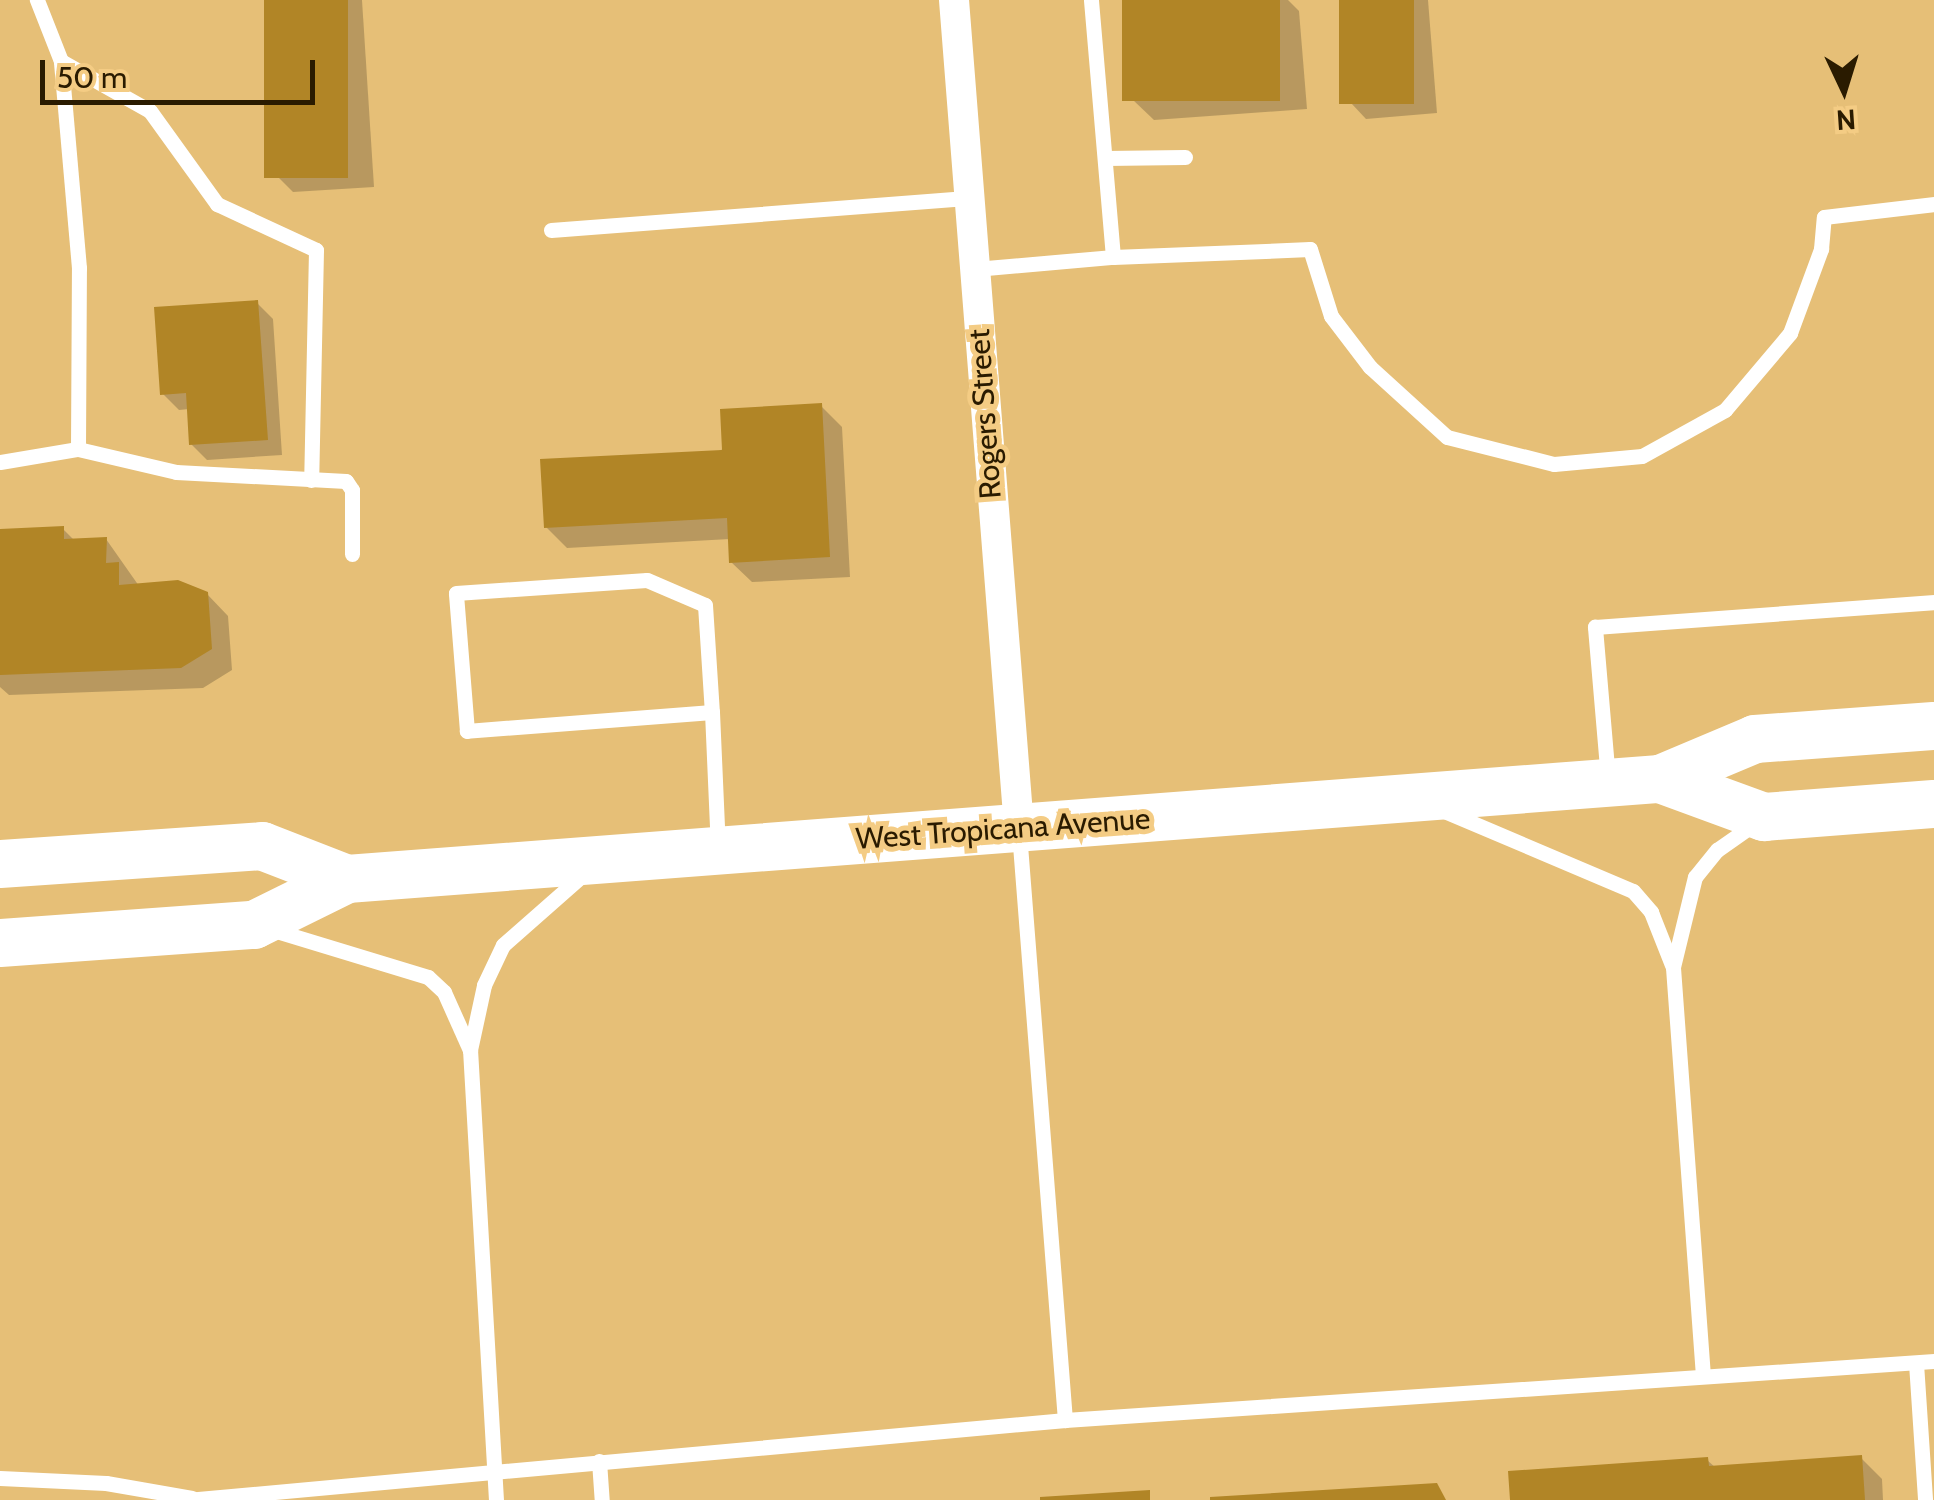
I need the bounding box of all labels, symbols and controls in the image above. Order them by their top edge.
scale bar [45,40,320,102]
north arrow [1794,40,1894,140]
text: 50 m [57,59,127,96]
text: N [1835,102,1857,138]
street label: Rogers Street [961,328,1009,500]
street label: West Tropicana Avenue [855,801,1151,857]

